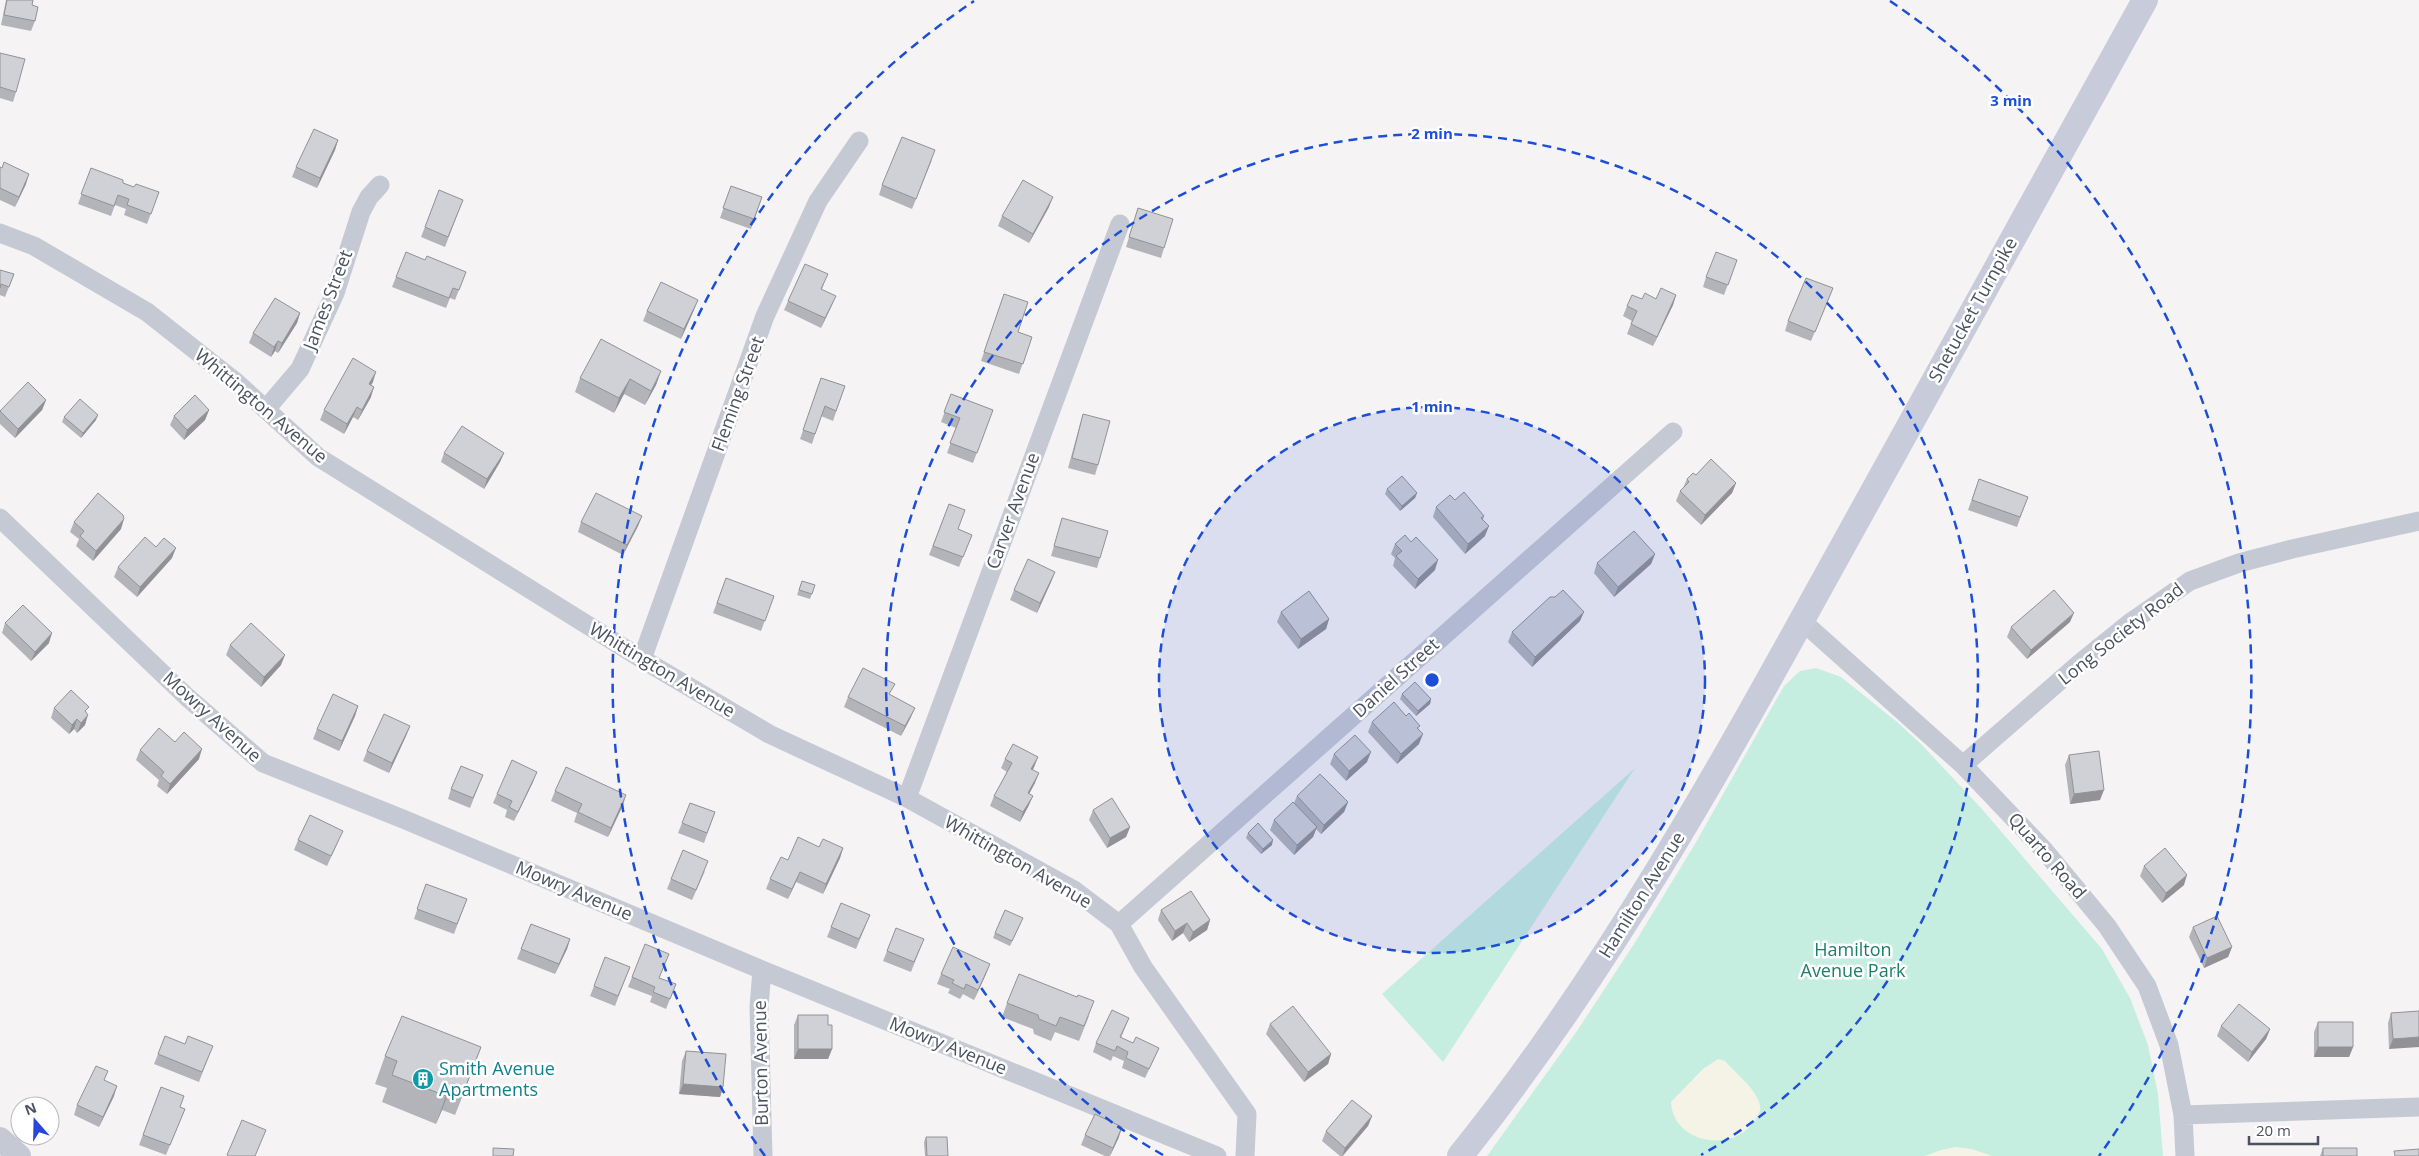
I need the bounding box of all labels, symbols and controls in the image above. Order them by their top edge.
text: 3 min [1990,90,2032,110]
text: 2 min [1411,123,1453,143]
street label: Shetucket Turnpike [1922,233,2022,386]
street label: James Street [296,246,357,355]
street label: Fleming Street [705,333,769,455]
street label: Whittington Avenue [190,343,333,468]
text: 1 min [1411,396,1453,416]
street label: Carver Avenue [980,449,1044,572]
street label: Long Society Road [2053,577,2188,690]
street label: Whittington Avenue [585,616,740,722]
street label: Daniel Street [1347,632,1444,722]
street label: Mowry Avenue [158,666,267,767]
centre of rings [1423,671,1441,689]
street label: Quarto Road [2004,807,2092,904]
street label: Whittington Avenue [941,809,1096,913]
street label: Hamilton Avenue [1593,827,1690,962]
street label: Mowry Avenue [512,855,636,925]
park label: Hamilton Avenue Park [1801,937,1906,982]
street label: Burton Avenue [747,1000,773,1126]
street label: Mowry Avenue [886,1011,1011,1080]
place label: Smith Avenue Apartments [439,1056,555,1101]
building icon: Smith Avenue Apartments [411,1067,435,1091]
north arrow [10,1096,60,1146]
text: N [22,1097,39,1119]
scale bar [2249,1114,2318,1146]
text: 20 m [2256,1120,2291,1140]

